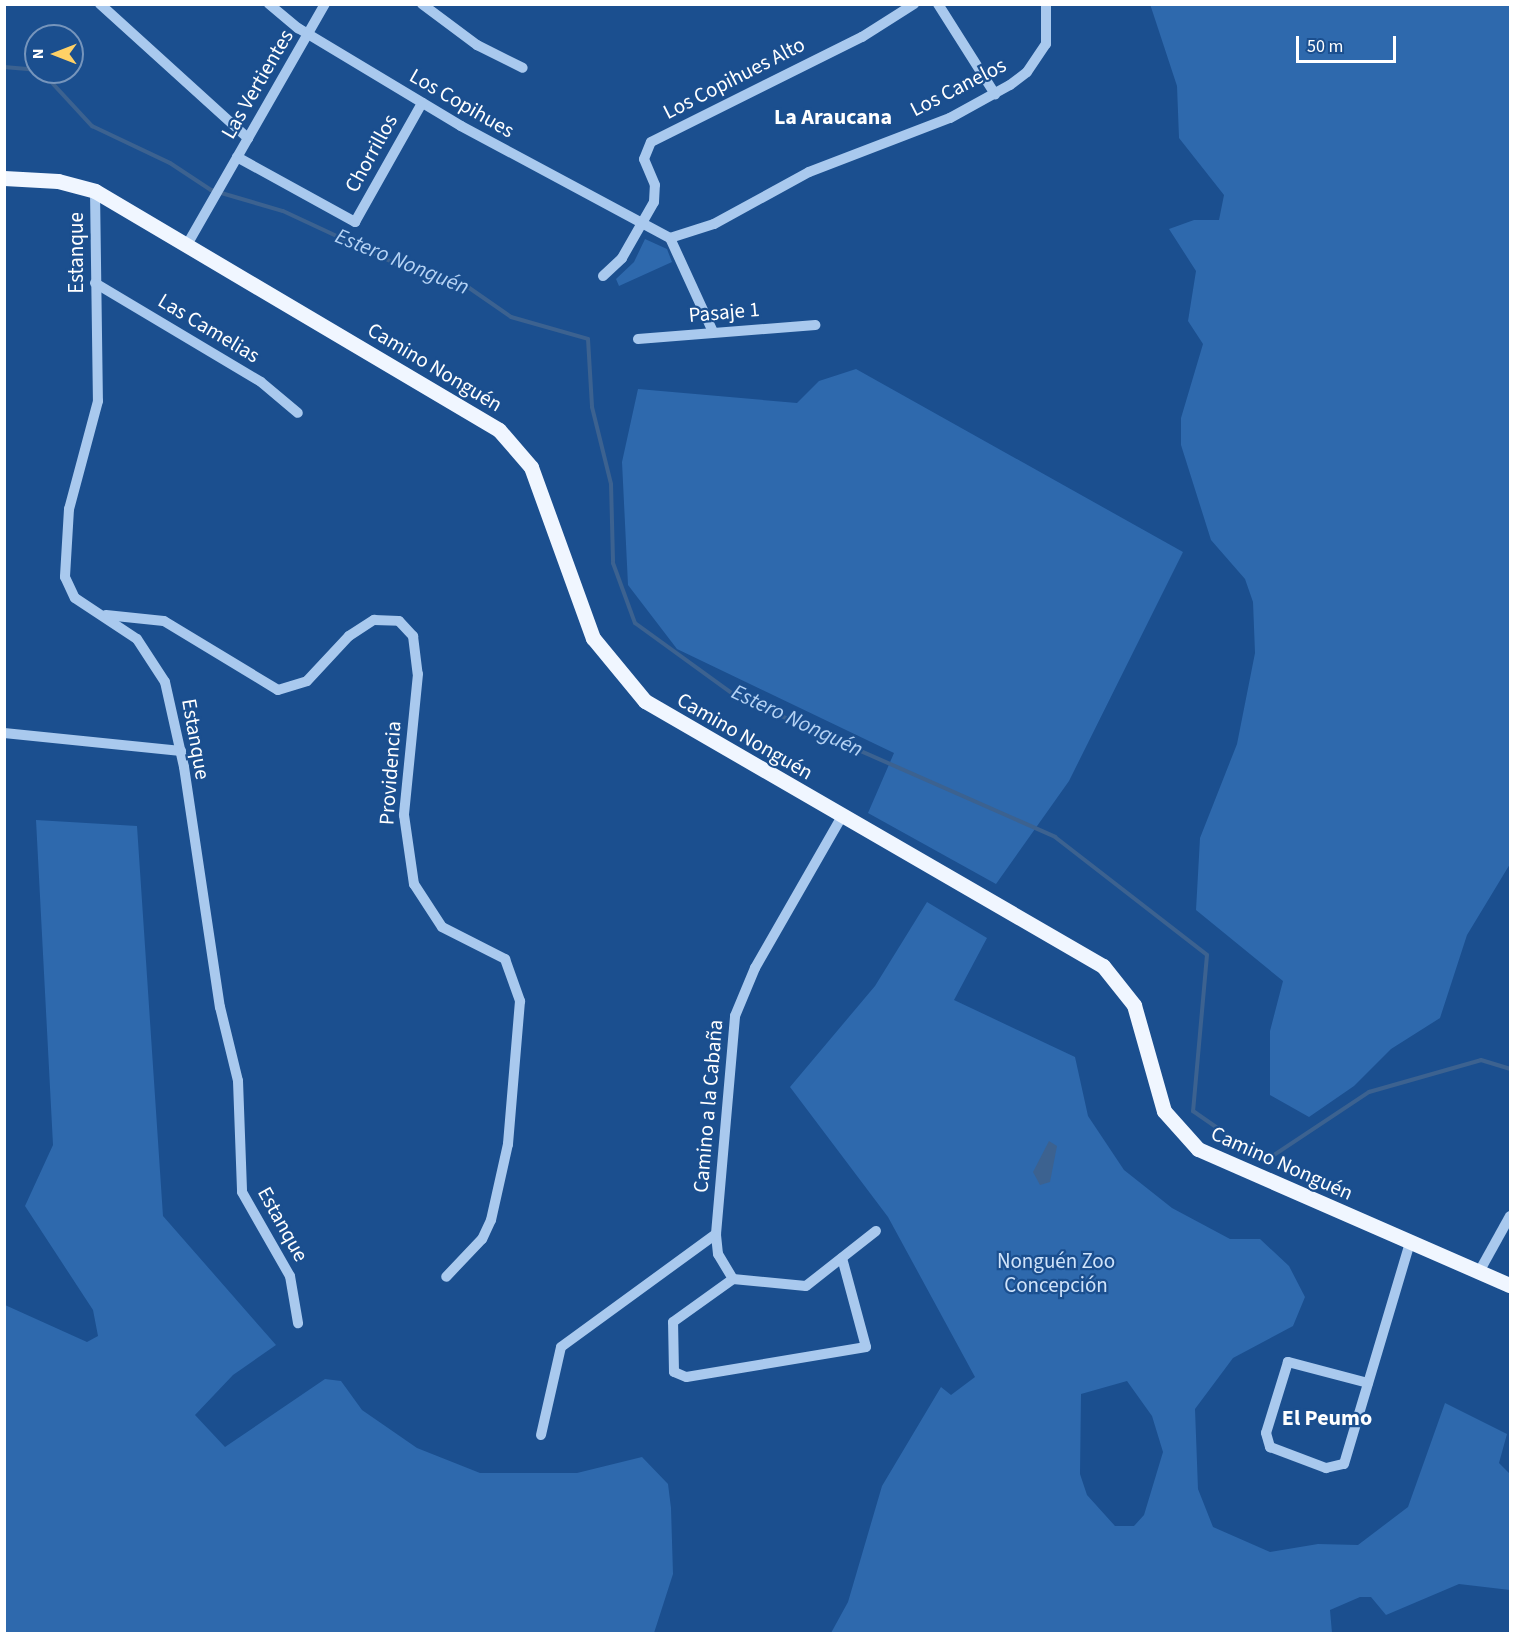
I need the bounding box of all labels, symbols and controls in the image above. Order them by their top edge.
north arrow [24,24,84,84]
scale bar [1299,24,1400,62]
street label: Las Vertientes [216,25,298,143]
street label: Los Copihues Alto [659,31,809,125]
text: 50 m [1307,34,1343,59]
text: N [27,49,49,59]
street label: Los Canelos [906,52,1010,122]
street label: Los Copihues [405,63,519,143]
district label: La Araucana [774,105,892,131]
street label: Chorrillos [339,110,403,196]
street label: Estanque [63,212,89,294]
water label: Estero Nonguén [331,223,473,301]
street label: Las Camelias [154,288,264,368]
street label: Pasaje 1 [687,296,761,328]
street label: Camino Nonguén [363,317,507,417]
water label: Estero Nonguén [727,679,867,763]
street label: Camino Nonguén [673,687,817,785]
street label: Estanque [177,697,215,781]
street label: Providencia [374,720,406,826]
street label: Camino a la Cabaña [688,1018,728,1194]
street label: Camino Nonguén [1207,1120,1357,1206]
street label: Estanque [252,1182,314,1266]
park label: Nonguén Zoo Concepción [997,1248,1115,1298]
district label: El Peumo [1282,1406,1372,1432]

